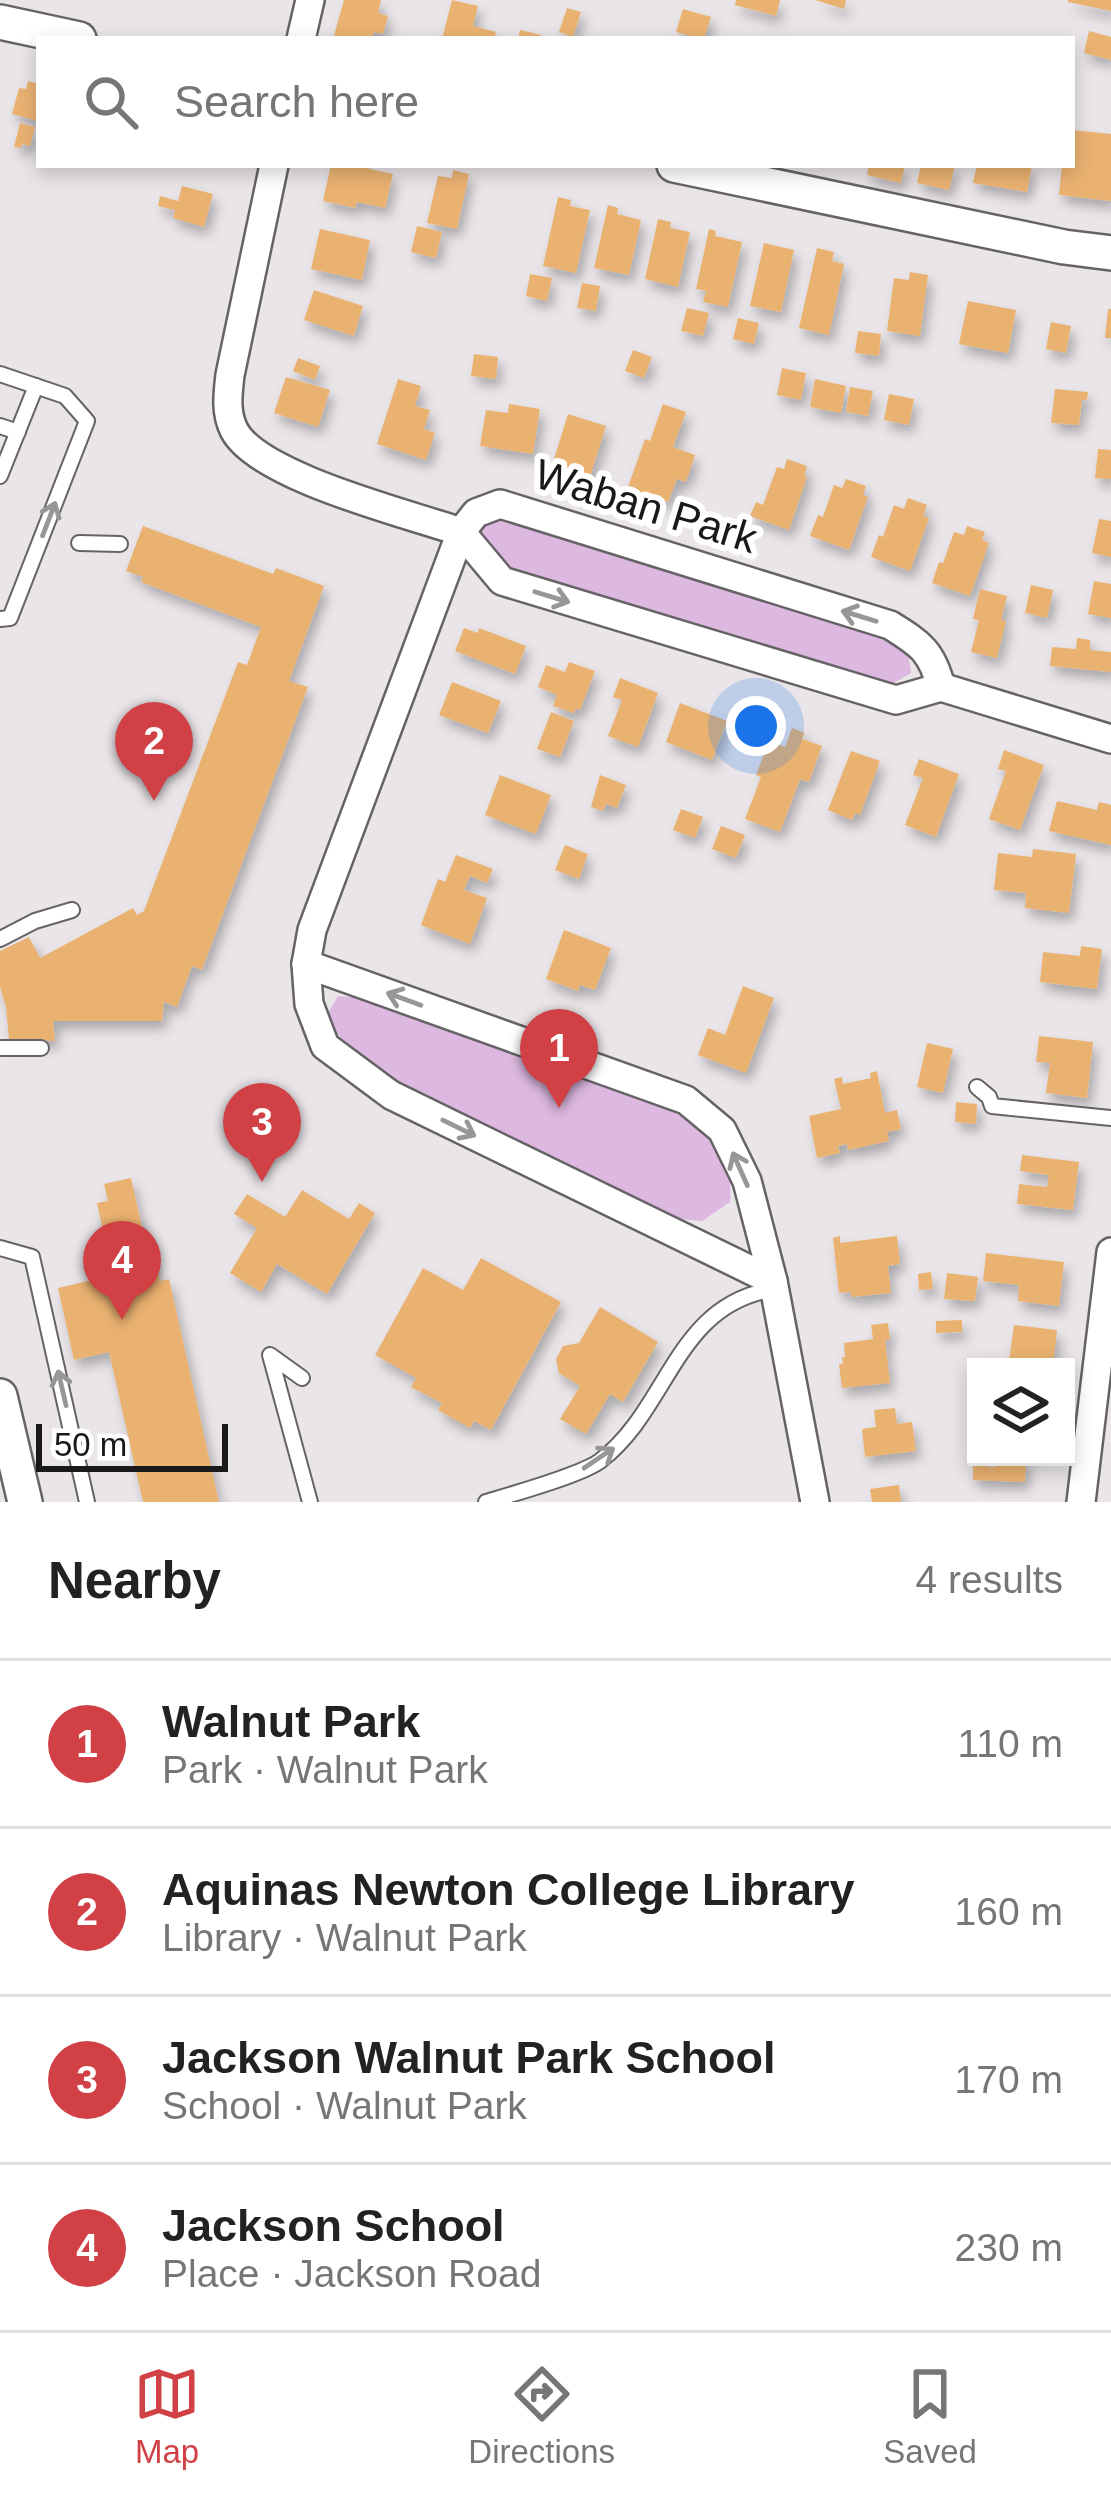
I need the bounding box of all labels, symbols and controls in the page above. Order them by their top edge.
search box [36,36,1075,168]
icon: search [78,69,144,135]
text: Search here [174,76,419,127]
street label: Waban Park [529,450,764,562]
one-way arrow [39,501,61,538]
one-way arrow [532,587,570,609]
one-way arrow [841,603,879,625]
your location [726,696,786,756]
pin: 2 [115,702,193,801]
one-way arrow [386,987,423,1008]
pin: 1 [520,1009,598,1108]
pin: 3 [223,1083,301,1182]
one-way arrow [440,1118,476,1140]
one-way arrow [728,1152,750,1188]
pin: 4 [83,1221,161,1320]
map controls [967,1358,1075,1466]
button: layers [967,1358,1075,1466]
one-way arrow [49,1369,72,1407]
scale bar [36,1418,228,1471]
text: 50 m [54,1426,127,1463]
one-way arrow [581,1445,615,1470]
text: Nearby [48,1552,221,1609]
text: 4 results [916,1558,1063,1601]
text: Walnut Park [162,1696,420,1747]
text: 1 [76,1722,98,1765]
text: 110 m [958,1722,1063,1765]
text: Park · Walnut Park [162,1748,488,1791]
text: Aquinas Newton College Library [162,1864,855,1915]
text: 2 [76,1890,98,1933]
text: 160 m [955,1890,1063,1933]
text: Library · Walnut Park [162,1916,527,1959]
text: Jackson Walnut Park School [162,2032,776,2083]
text: 3 [76,2058,98,2101]
text: 170 m [955,2058,1063,2101]
text: School · Walnut Park [162,2084,527,2127]
text: Jackson School [162,2200,505,2251]
text: 4 [76,2226,98,2269]
text: 230 m [955,2226,1063,2269]
text: Place · Jackson Road [162,2252,541,2295]
tab: Map [134,2361,200,2471]
tab: Directions [468,2361,615,2471]
tab: Saved [883,2361,977,2471]

